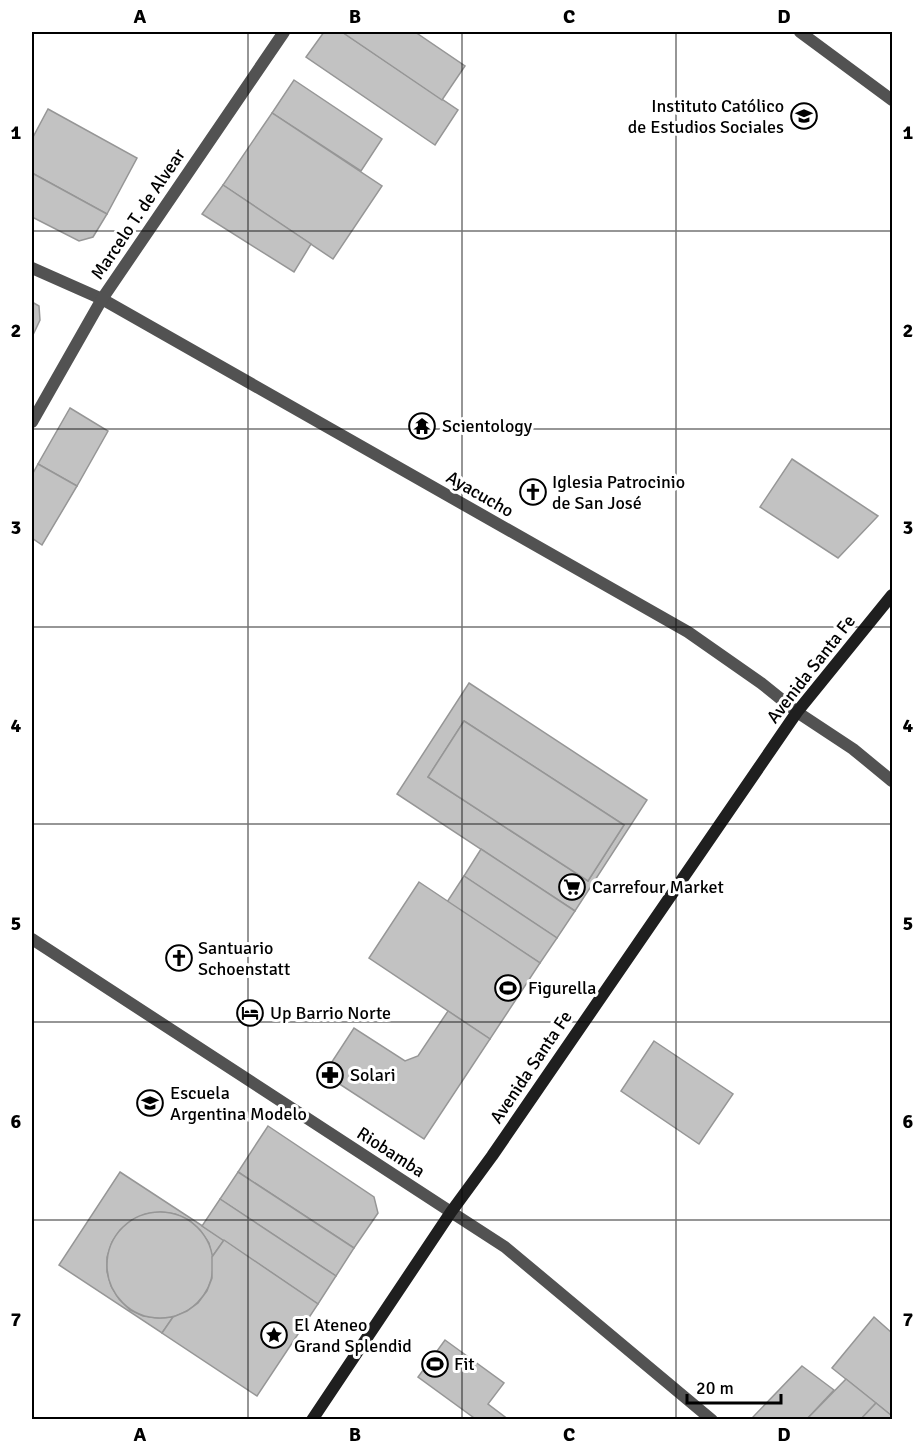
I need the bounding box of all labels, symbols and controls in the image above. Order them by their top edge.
text: A [134,4,147,29]
text: B [349,4,361,29]
text: C [563,4,575,29]
text: D [777,4,791,29]
place label: Instituto Católico de Estudios Sociales [628,95,784,138]
school or university icon: Instituto Católico de Estudios Sociales [789,101,819,131]
text: 1 [11,120,22,145]
text: 1 [903,120,914,145]
street label: Marcelo T. de Alvear [86,144,190,284]
text: 2 [11,318,21,343]
text: 2 [903,318,913,343]
temple icon: Scientology [407,411,437,441]
place label: Scientology [442,415,533,437]
street label: Ayacucho [442,466,518,522]
place label: Iglesia Patrocinio de San José [552,471,685,514]
church icon: Iglesia Patrocinio de San José [518,477,548,507]
text: 3 [11,515,21,540]
text: 3 [903,515,913,540]
street label: Avenida Santa Fe [762,611,860,727]
text: 4 [11,713,22,738]
text: 4 [903,713,914,738]
supermarket icon: Carrefour Market [557,872,587,902]
place label: Carrefour Market [592,876,724,898]
text: 5 [11,911,21,936]
text: 5 [903,911,913,936]
place label: Santuario Schoenstatt [198,937,290,980]
church icon: Santuario Schoenstatt [164,943,194,973]
sports icon: Figurella [493,973,523,1003]
place label: Figurella [528,977,596,999]
hotel icon: Up Barrio Norte [235,998,265,1028]
place label: Up Barrio Norte [270,1002,391,1024]
street label: Avenida Santa Fe [485,1006,577,1128]
pharmacy icon: Solari [315,1060,345,1090]
place label: Solari [350,1064,396,1086]
place label: Escuela Argentina Modelo [170,1082,307,1125]
school or university icon: Escuela Argentina Modelo [135,1088,165,1118]
text: 6 [11,1109,22,1134]
text: 6 [903,1109,914,1134]
street label: Riobamba [353,1122,429,1182]
text: 7 [11,1307,22,1332]
text: 7 [903,1307,914,1332]
place label: El Ateneo Grand Splendid [294,1314,412,1357]
place icon: El Ateneo Grand Splendid [259,1320,289,1350]
sports icon: Fit [420,1349,450,1379]
place label: Fit [454,1353,474,1375]
scale bar [687,1367,782,1405]
text: 20 m [696,1377,734,1399]
text: A [134,1422,147,1447]
text: B [349,1422,361,1447]
text: C [563,1422,575,1447]
text: D [777,1422,791,1447]

